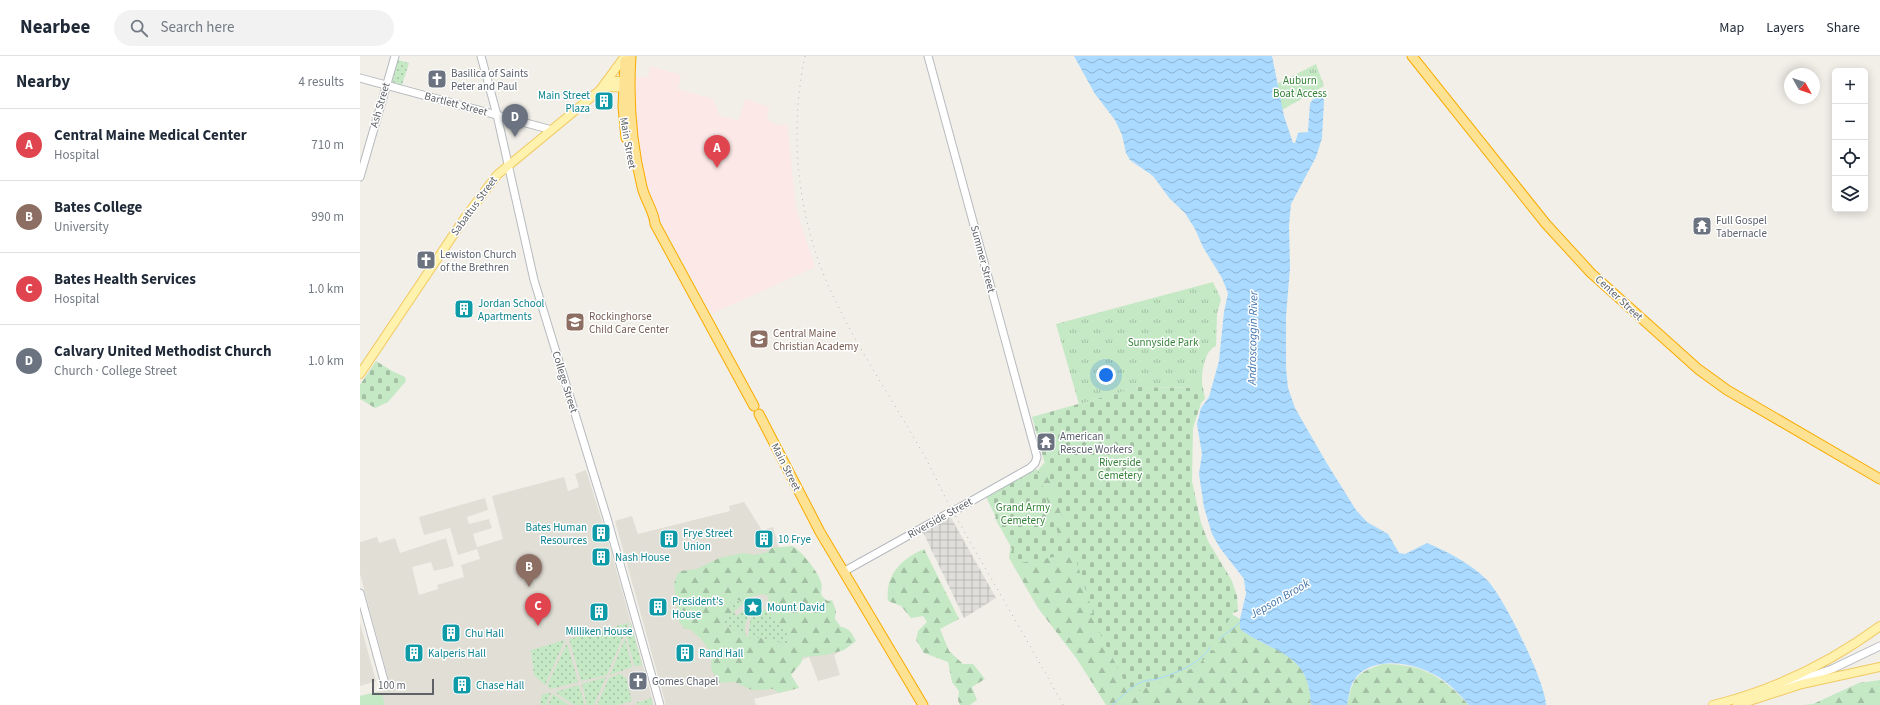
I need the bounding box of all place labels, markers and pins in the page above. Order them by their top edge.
place label: Basilica of Saints Peter and Paul [451,66,529,94]
church icon: Basilica of Saints Peter and Paul [426,68,448,90]
place label: Main Street Plaza [538,88,590,116]
building icon: Main Street Plaza [593,90,615,112]
pin: D [502,104,528,137]
pin: A [704,135,730,168]
place label: Full Gospel Tabernacle [1716,213,1767,241]
temple icon: Full Gospel Tabernacle [1691,215,1713,237]
place label: Lewiston Church of the Brethren [440,247,516,275]
church icon: Lewiston Church of the Brethren [415,249,437,271]
place label: Jordan School Apartments [478,296,545,324]
building icon: Jordan School Apartments [453,298,475,320]
place label: Rockinghorse Child Care Center [589,309,669,337]
school or university icon: Rockinghorse Child Care Center [564,311,586,333]
place label: Central Maine Christian Academy [773,326,859,354]
school or university icon: Central Maine Christian Academy [748,328,770,350]
place label: American Rescue Workers [1060,429,1133,457]
temple icon: American Rescue Workers [1035,431,1057,453]
place label: Bates Human Resources [525,520,587,548]
building icon: Bates Human Resources [590,522,612,544]
place label: Frye Street Union [683,526,733,554]
building icon: Frye Street Union [658,528,680,550]
building icon: 10 Frye [753,528,775,550]
place label: 10 Frye [778,532,812,547]
building icon: Nash House [590,546,612,568]
place label: Nash House [615,550,670,565]
pin: B [516,554,542,587]
pin: C [525,593,551,626]
place label: President's House [672,594,724,622]
building icon: President's House [647,596,669,618]
place icon: Mount David [742,596,764,618]
place label: Mount David [767,600,825,615]
building icon: Milliken House [588,601,610,623]
building icon: Chu Hall [440,622,462,644]
place label: Milliken House [565,624,633,639]
place label: Chu Hall [465,626,504,641]
building icon: Kalperis Hall [403,642,425,664]
building icon: Rand Hall [674,642,696,664]
place label: Kalperis Hall [428,646,486,661]
place label: Rand Hall [699,646,744,661]
church icon: Gomes Chapel [627,670,649,692]
building icon: Chase Hall [451,674,473,696]
place label: Gomes Chapel [652,674,719,689]
place label: Chase Hall [476,678,525,693]

